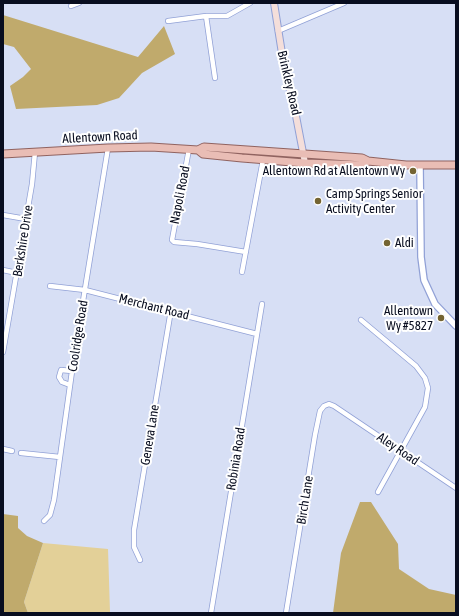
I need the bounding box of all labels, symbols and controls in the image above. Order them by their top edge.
street label: Brinkley Road [274,49,304,117]
street label: Allentown Road [62,127,138,147]
place label: Allentown Rd at Allentown Wy [263,163,405,179]
street label: Napoli Road [167,165,193,225]
marker: Allentown Rd at Allentown Wy [408,166,418,176]
place label: Camp Springs Senior Activity Center [326,186,423,217]
marker: Camp Springs Senior Activity Center [313,196,323,206]
street label: Berkshire Drive [10,204,36,278]
place label: Aldi [395,235,414,251]
marker: Aldi [382,238,392,248]
street label: Merchant Road [117,291,191,323]
street label: Coolridge Road [65,299,91,373]
place label: Allentown Wy #5827 [384,303,433,334]
marker: Allentown Wy #5827 [436,313,446,323]
street label: Geneva Lane [138,404,162,466]
street label: Robinia Road [223,426,249,492]
street label: Aley Road [374,429,422,469]
street label: Birch Lane [293,474,317,526]

